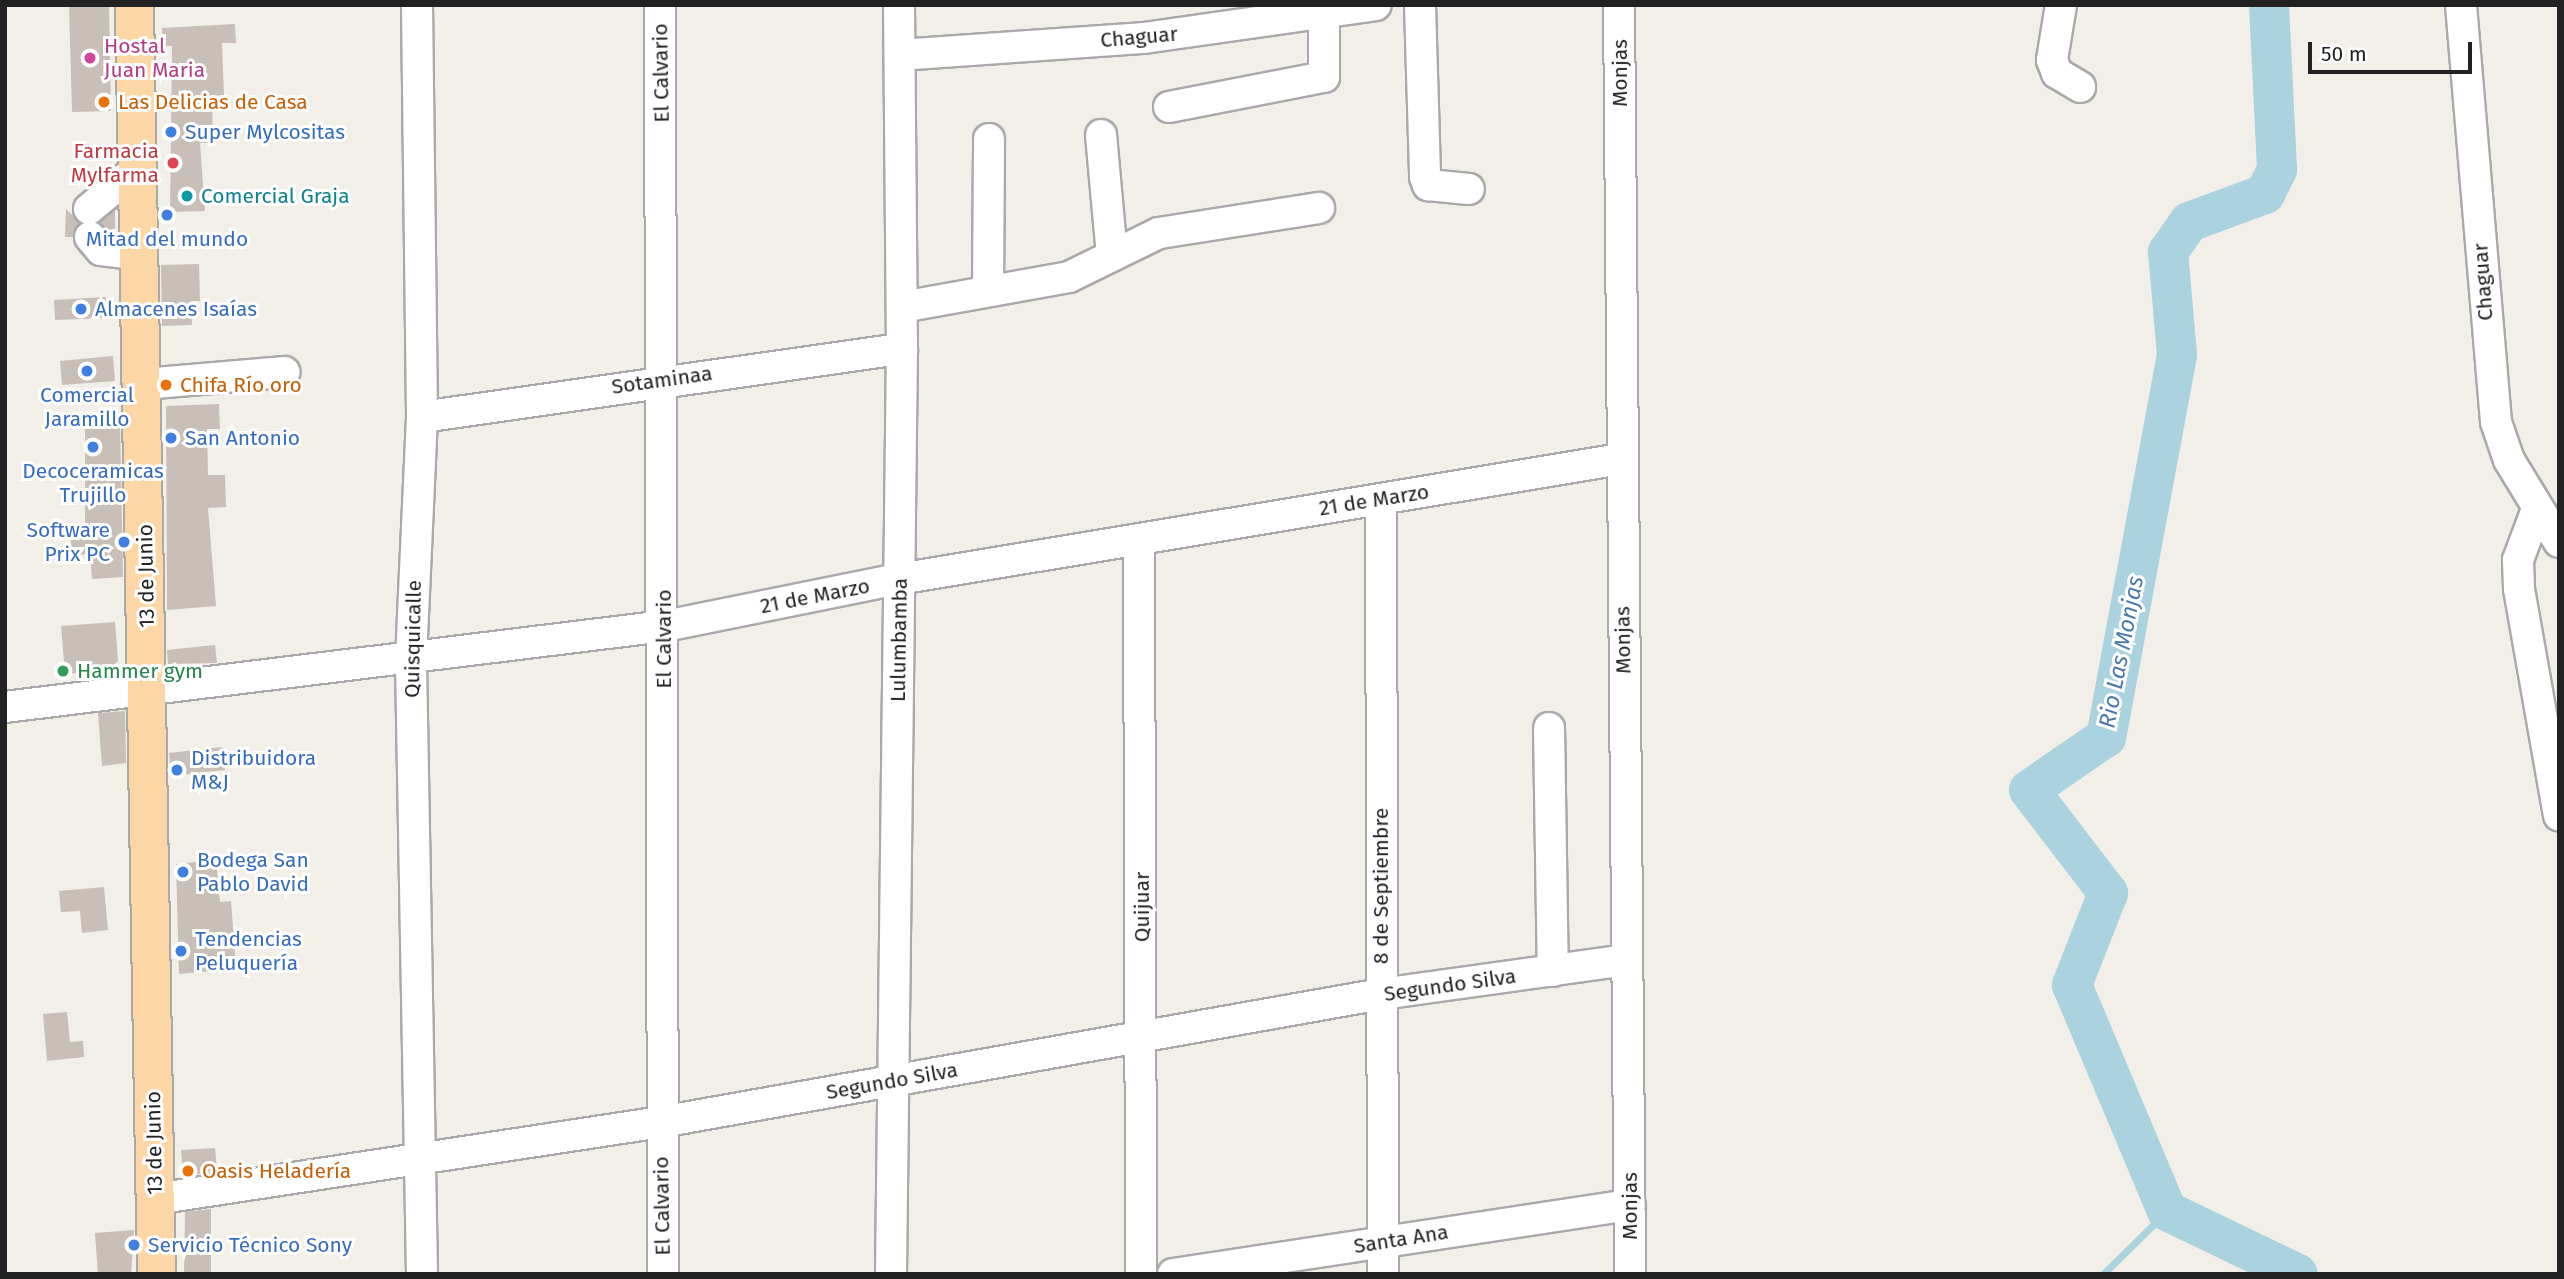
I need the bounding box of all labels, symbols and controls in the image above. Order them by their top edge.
street label: Chaguar [1099,21,1179,53]
street label: El Calvario [648,23,674,123]
scale bar [2312,28,2476,72]
place label: Hostal Juan Maria [104,33,205,83]
street label: Monjas [1607,39,1633,107]
text: 50 m [2321,41,2367,67]
marker: Hostal Juan Maria [82,50,98,66]
place label: Las Delicias de Casa [118,89,308,115]
marker: Las Delicias de Casa [96,94,112,110]
place label: Super Mylcositas [185,119,345,145]
marker: Super Mylcositas [163,124,179,140]
place label: Farmacia Mylfarma [71,138,159,188]
marker: Farmacia Mylfarma [165,155,181,171]
place label: Comercial Graja [201,183,350,209]
marker: Comercial Graja [179,188,195,204]
marker: Mitad del mundo [159,207,175,223]
place label: Mitad del mundo [86,226,248,252]
street label: Chaguar [2468,242,2498,322]
place label: Almacenes Isaías [95,296,257,322]
marker: Almacenes Isaías [73,301,89,317]
street label: Sotaminaa [610,360,714,400]
marker: Comercial Jaramillo [79,363,95,379]
place label: Chifa Río oro [180,372,302,398]
marker: Chifa Río oro [158,377,174,393]
place label: Comercial Jaramillo [40,382,134,432]
place label: San Antonio [185,425,300,451]
marker: San Antonio [163,430,179,446]
marker: Decoceramicas Trujillo [85,439,101,455]
place label: Decoceramicas Trujillo [22,458,164,508]
street label: 21 de Marzo [1317,479,1431,521]
place label: Software Prix PC [27,517,110,567]
street label: 13 de Junio [132,524,160,628]
marker: Software Prix PC [116,534,132,550]
street label: 21 de Marzo [758,573,872,619]
water label: Rio Las Monjas [2093,574,2149,730]
street label: Lulumbamba [885,578,913,702]
street label: Quisquicalle [399,580,427,698]
street label: El Calvario [651,589,677,689]
street label: Monjas [1610,606,1636,674]
place label: Hammer gym [77,658,203,684]
marker: Hammer gym [55,663,71,679]
place label: Distribuidora M&J [191,745,316,795]
marker: Distribuidora M&J [169,762,185,778]
street label: 8 de Septiembre [1368,808,1394,964]
place label: Bodega San Pablo David [197,847,309,897]
marker: Bodega San Pablo David [175,864,191,880]
street label: Quijuar [1129,872,1155,942]
place label: Tendencias Peluquería [195,926,302,976]
marker: Tendencias Peluquería [173,943,189,959]
street label: Segundo Silva [1382,963,1518,1007]
street label: Segundo Silva [824,1057,960,1105]
street label: 13 de Junio [140,1091,168,1195]
street label: El Calvario [649,1156,675,1256]
place label: Oasis Heladería [202,1158,351,1184]
marker: Oasis Heladería [180,1163,196,1179]
street label: Monjas [1617,1172,1643,1240]
street label: Santa Ana [1352,1219,1450,1259]
place label: Servicio Técnico Sony [148,1232,352,1258]
marker: Servicio Técnico Sony [126,1237,142,1253]

